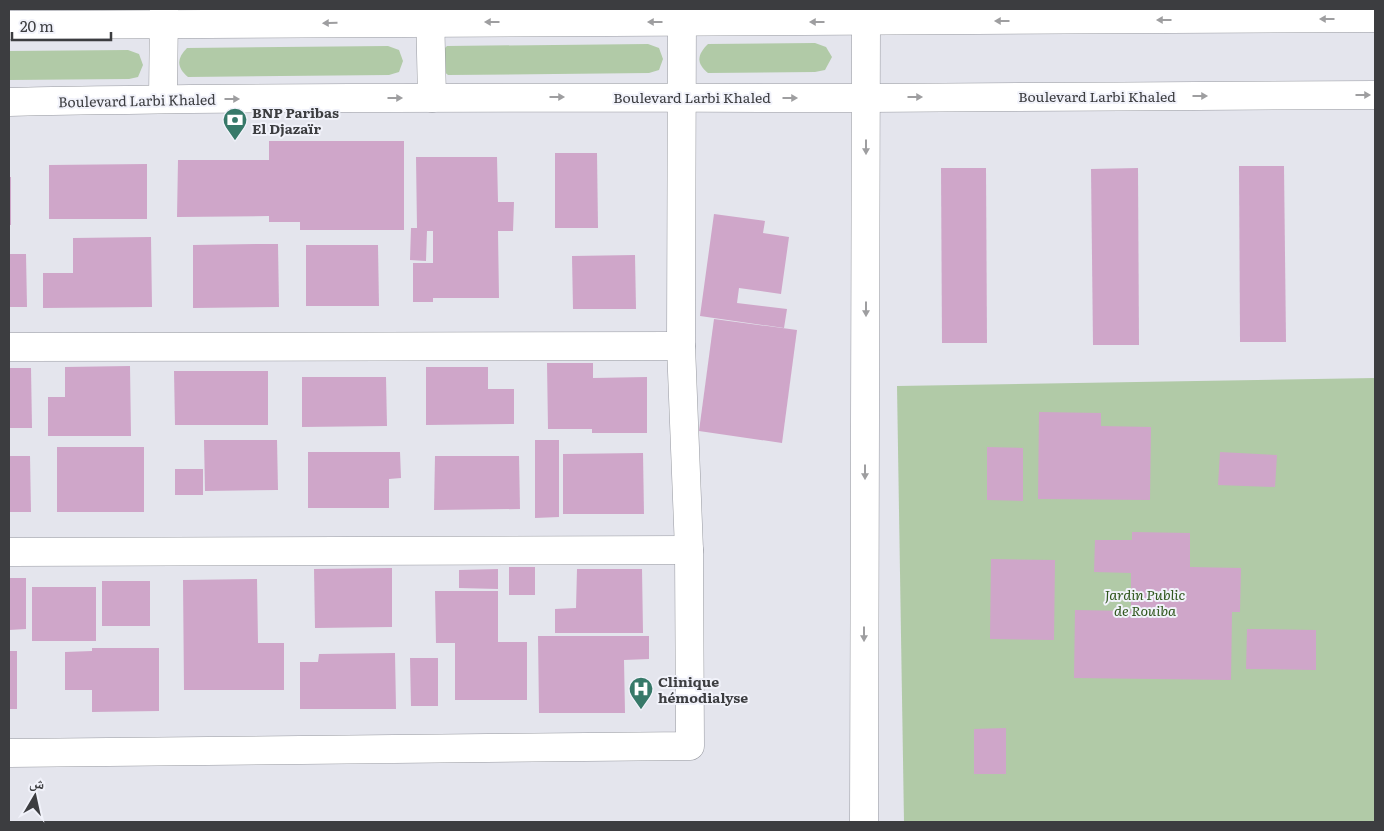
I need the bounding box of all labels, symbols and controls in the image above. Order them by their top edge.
scale bar [12,10,111,42]
text: 20 m [20,14,54,37]
one-way arrow [1318,15,1334,23]
one-way arrow [1156,16,1172,24]
one-way arrow [993,17,1009,25]
one-way arrow [484,18,500,26]
one-way arrow [646,18,662,26]
one-way arrow [809,18,825,26]
one-way arrow [321,19,337,27]
street label: Boulevard Larbi Khaled [1018,86,1176,106]
street label: Boulevard Larbi Khaled [613,87,771,107]
street label: Boulevard Larbi Khaled [58,89,216,111]
one-way arrow [1355,91,1371,99]
one-way arrow [1192,92,1208,100]
one-way arrow [550,93,566,101]
one-way arrow [907,93,923,101]
one-way arrow [387,94,403,102]
one-way arrow [782,94,798,102]
one-way arrow [225,95,241,103]
place label: BNP Paribas El Djazaïr [252,102,339,138]
bank icon: BNP Paribas El Djazaïr [222,107,248,141]
one-way arrow [862,139,870,155]
one-way arrow [862,301,870,317]
one-way arrow [861,464,869,480]
park label: Jardin Public de Rouiba [1105,584,1186,620]
one-way arrow [860,626,868,642]
place label: Clinique hémodialyse [658,671,748,707]
hospital icon: Clinique hémodialyse [628,676,654,710]
north arrow [10,771,60,821]
text: ش [28,771,46,793]

